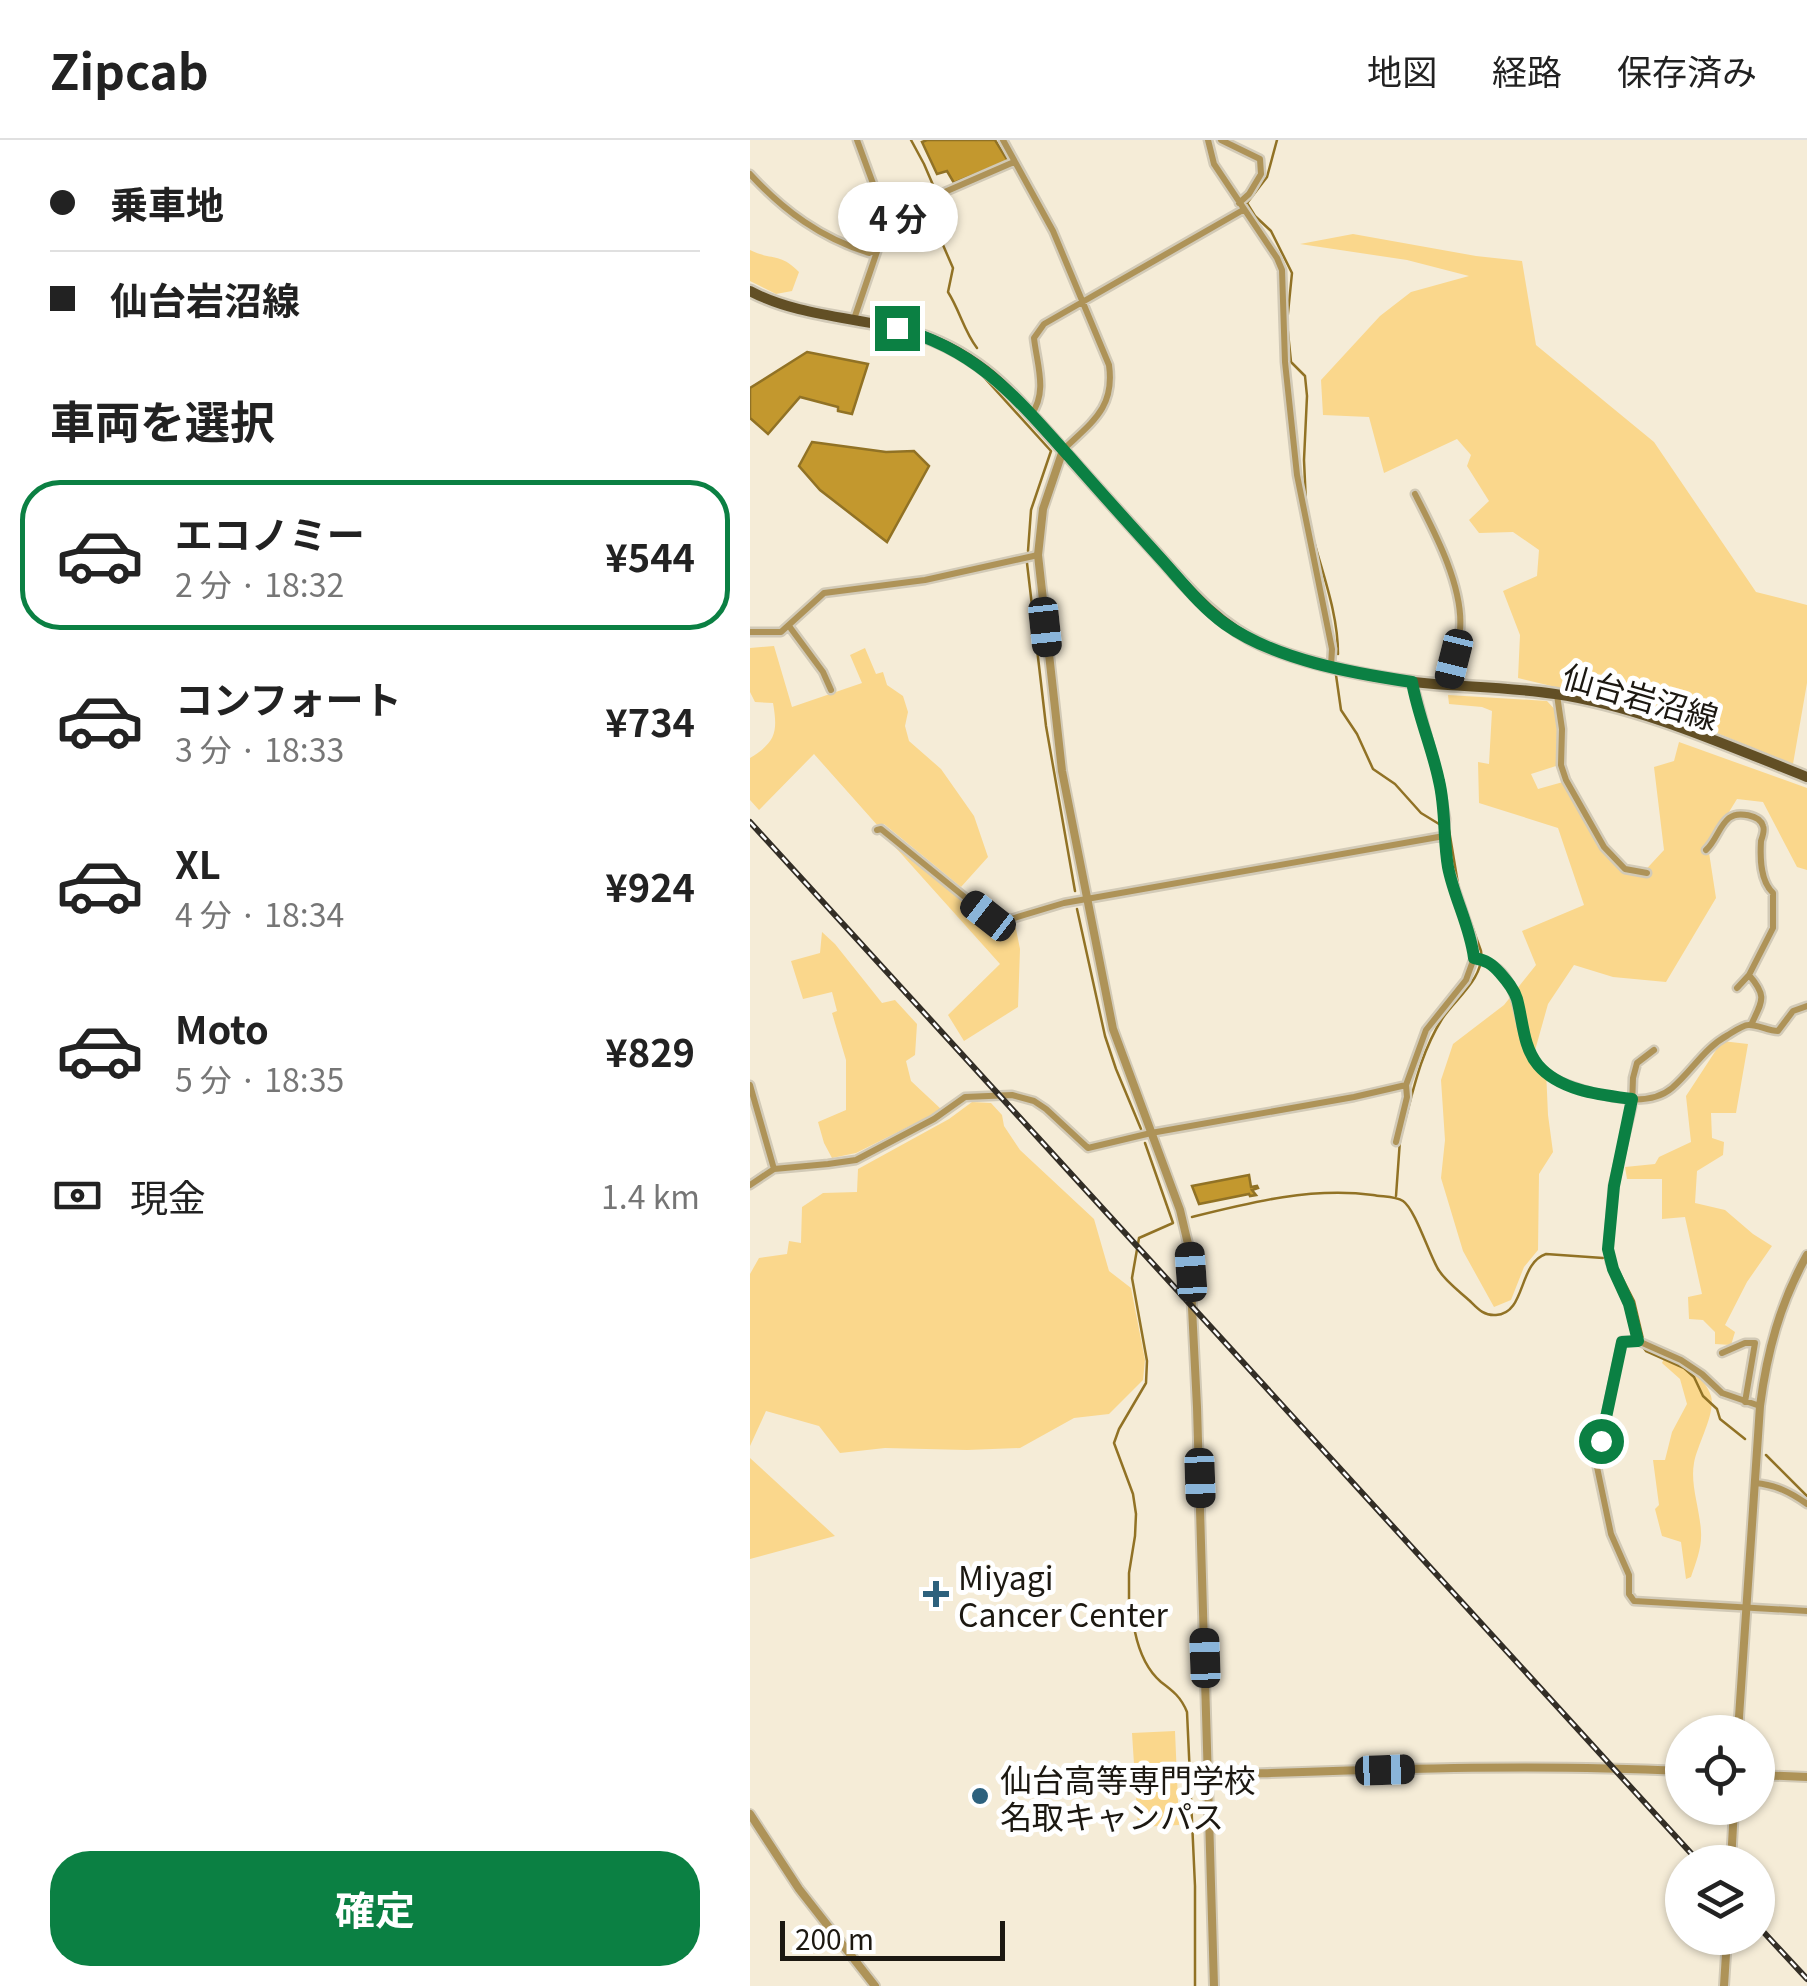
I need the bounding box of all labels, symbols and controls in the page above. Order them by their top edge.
text: Zipcab [50,34,209,104]
text: 地図 [1367,44,1437,95]
text: 経路 [1492,44,1562,95]
text: 保存済み [1617,44,1757,95]
text: 乗車地 [110,175,224,230]
callout: 4 分 [837,183,957,253]
text: 4 分 [869,194,927,240]
text: 仙台岩沼線 [110,271,300,326]
route end [875,306,920,351]
text: 車両を選択 [50,387,275,452]
text: エコノミー [175,505,365,560]
icon: car [55,510,145,600]
text: ¥544 [605,528,695,583]
text: 2 分 · 18:32 [175,560,344,606]
car [1027,596,1063,658]
car [1432,626,1476,692]
street label: 仙台岩沼線 [1558,651,1724,739]
text: コンフォート [175,670,402,725]
icon: car [55,675,145,765]
text: ¥734 [605,693,695,748]
text: 3 分 · 18:33 [175,725,344,771]
text: XL [175,835,221,890]
icon: car [55,840,145,930]
text: ¥924 [605,858,695,913]
car [955,886,1021,946]
text: 4 分 · 18:34 [175,890,344,936]
text: Moto [175,1000,269,1055]
icon: car [55,1005,145,1095]
text: ¥829 [605,1023,695,1078]
text: 5 分 · 18:35 [175,1055,344,1101]
icon: cash [50,1168,105,1223]
text: 現金 [130,1168,206,1223]
text: 1.4 km [601,1172,700,1218]
car [1174,1241,1208,1303]
route start [1579,1419,1624,1464]
car [1184,1447,1216,1509]
place label: Miyagi Cancer Center [958,1553,1169,1636]
marker: Miyagi Cancer Center [923,1581,949,1607]
car [1189,1627,1221,1689]
map controls [1665,1715,1775,1955]
button: locate [1665,1715,1775,1825]
car [1354,1754,1416,1786]
place label: 仙台高等専門学校 名取キャンパス [1000,1755,1256,1838]
marker: 仙台高等専門学校 名取キャンパス [969,1785,991,1807]
button: layers [1665,1845,1775,1955]
button: 確定 [50,1851,700,1966]
scale bar [780,1916,1005,1960]
text: 200 m [795,1918,874,1958]

